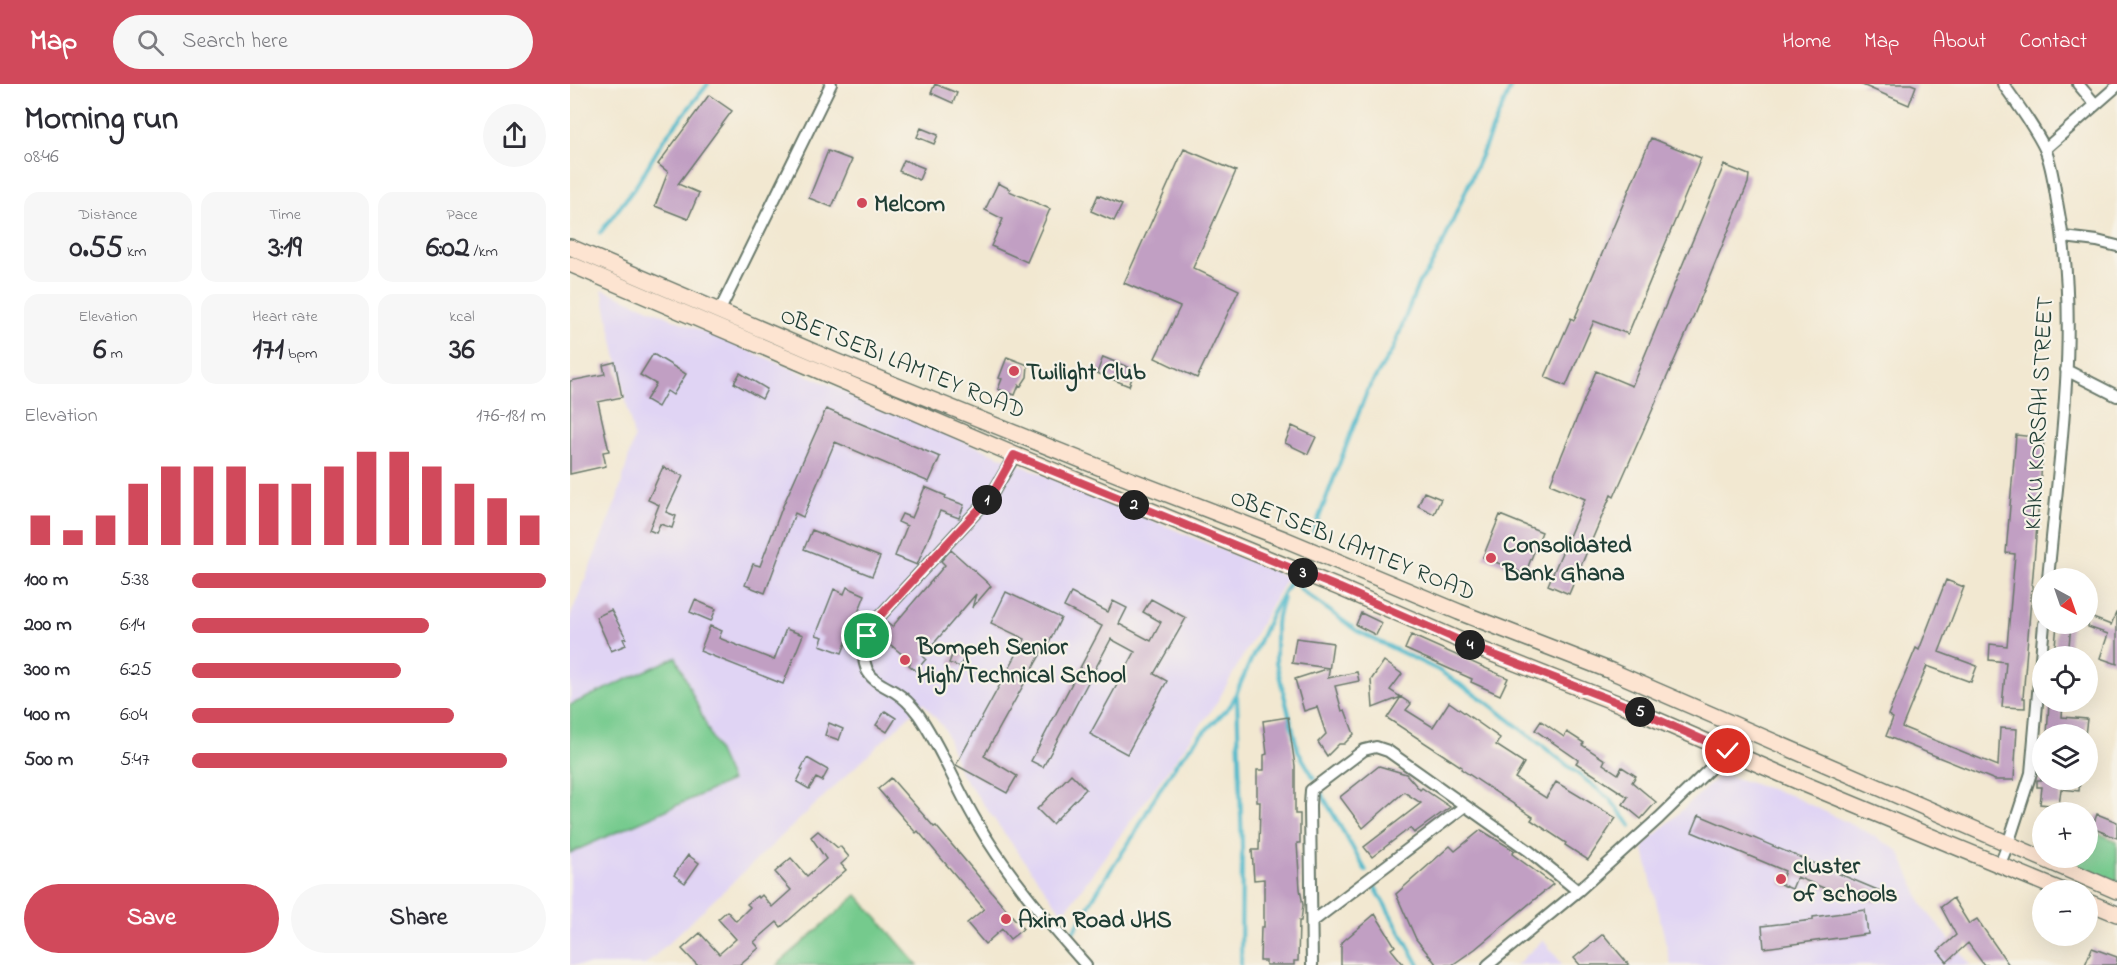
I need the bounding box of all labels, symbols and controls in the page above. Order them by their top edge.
search box [113,15,533,69]
text: Map [30,22,77,63]
icon: search [134,26,167,59]
text: Search here [182,26,288,58]
text: Home [1782,27,1831,57]
text: Map [1864,27,1899,57]
text: About [1932,27,1986,57]
text: Contact [2019,27,2087,57]
text: Morning run [24,96,178,144]
button: share [483,104,546,167]
text: 08:46 [24,143,59,172]
place label: Melcom [874,188,945,223]
marker: Melcom [855,196,869,210]
text: Distance [79,203,137,227]
text: Time [269,203,301,227]
text: Pace [446,203,478,227]
text: 0.55 [70,227,123,271]
text: 3:19 [268,227,302,271]
text: 6:02 [426,227,470,271]
text: km [123,240,146,264]
text: /km [470,240,498,264]
street label: KAKU KORSAH STREET [2017,295,2064,531]
street label: OBETSEBI LAMTEY ROAD [774,299,1030,430]
text: Elevation [79,305,137,329]
text: Heart rate [252,305,318,329]
text: kcal [449,305,475,329]
text: 6 [93,329,106,373]
text: 171 [252,329,284,373]
text: 36 [449,329,475,373]
text: m [106,342,123,366]
text: bpm [284,342,318,366]
place label: Twilight Club [1026,356,1146,392]
marker: Twilight Club [1007,364,1021,378]
text: Elevation [24,402,98,431]
text: 176–181 m [476,402,546,431]
street label: OBETSEBI LAMTEY ROAD [1224,481,1480,612]
pin: 1 [972,485,1002,515]
text: 1 [984,488,990,512]
pin: 2 [1119,490,1149,520]
text: 2 [1130,493,1138,517]
place label: Consolidated Bank Ghana [1502,529,1632,592]
marker: Consolidated Bank Ghana [1484,551,1498,565]
pin: 3 [1288,558,1318,588]
text: 3 [1300,561,1306,585]
text: 100 m [24,566,68,595]
text: 5:38 [120,566,149,595]
north arrow [2032,568,2098,634]
map controls [2032,568,2098,946]
pin [841,610,892,661]
text: 200 m [24,611,72,640]
text: 6:14 [120,611,145,640]
icon: arrive [850,619,883,652]
pin: 4 [1455,630,1485,660]
place label: Bompeh Senior High/Technical School [916,631,1126,695]
text: 4 [1467,633,1473,657]
button: locate [2032,646,2098,712]
marker: Bompeh Senior High/Technical School [898,653,912,667]
text: 300 m [24,656,70,685]
text: 6:25 [120,656,152,685]
pin: 5 [1625,697,1655,727]
text: 5 [1635,700,1645,724]
text: 400 m [24,701,70,730]
text: 6:04 [120,701,147,730]
button: layers [2032,724,2098,790]
pin [1702,725,1753,776]
icon: check [1711,734,1744,767]
text: 500 m [24,746,73,775]
text: 5:47 [120,746,150,775]
button: + [2032,802,2098,868]
place label: cluster of schools [1793,850,1897,913]
marker: cluster of schools [1774,872,1788,886]
button: − [2032,880,2098,946]
button: Save [24,884,279,953]
button: Share [291,884,546,953]
place label: Axim Road JHS [1018,904,1172,939]
marker: Axim Road JHS [999,912,1013,926]

